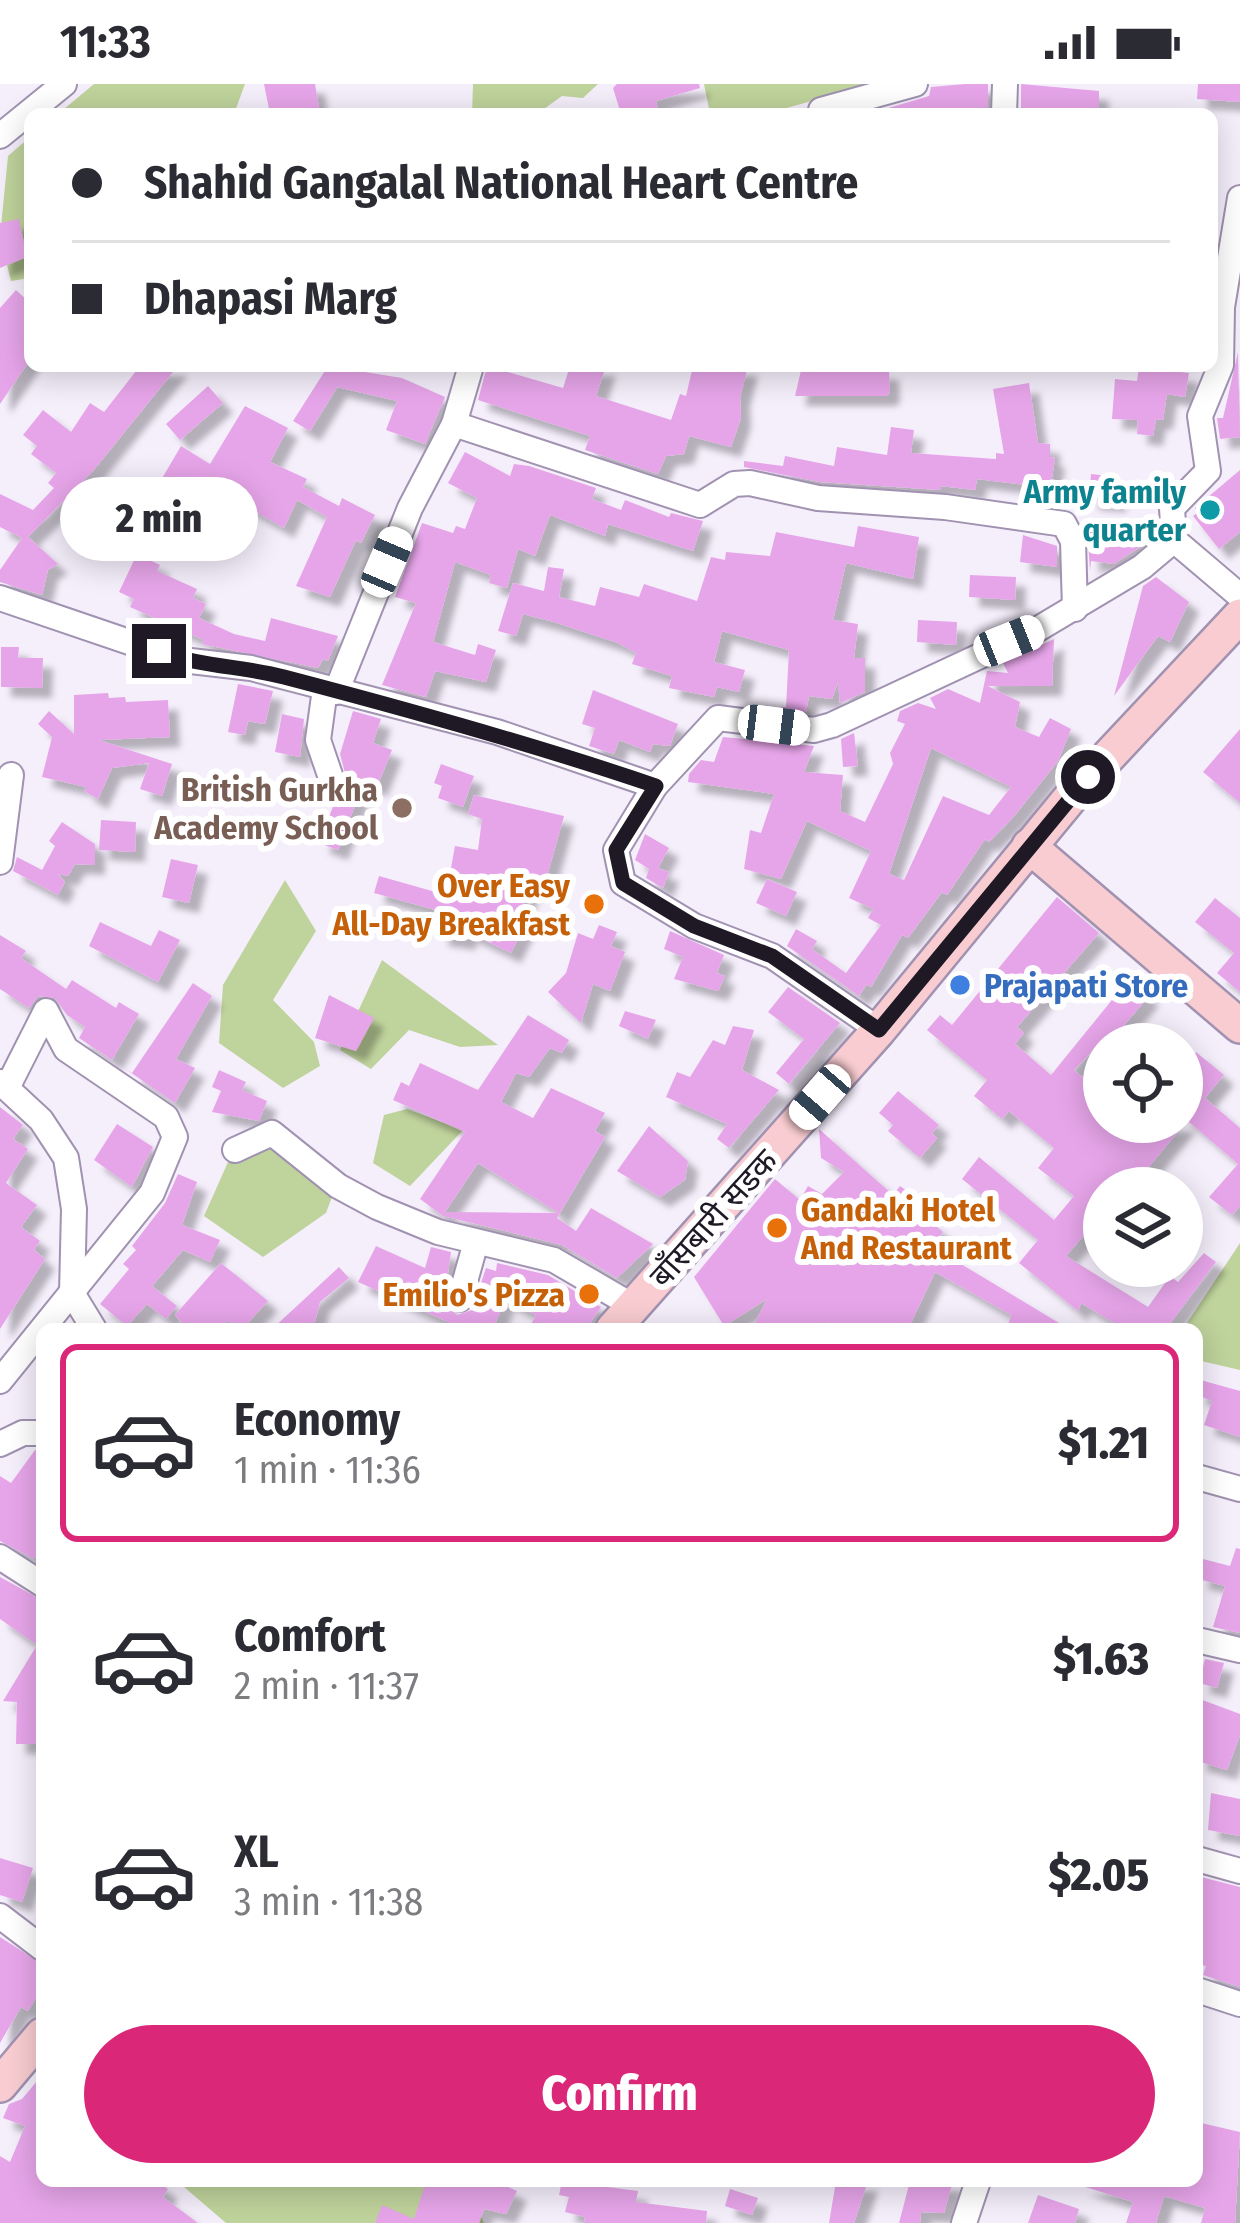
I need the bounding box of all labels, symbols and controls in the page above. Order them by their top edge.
text: 11:33 [60,15,151,69]
text: Shahid Gangalal National Heart Centre [144,156,858,210]
text: Dhapasi Marg [144,272,397,326]
place label: Army family quarter [1023,472,1187,550]
callout: 2 min [60,477,258,561]
text: 2 min [116,496,202,542]
marker: Army family quarter [1197,497,1223,523]
car [356,522,418,602]
car [969,611,1049,671]
route end [132,624,186,678]
car [736,703,812,747]
route start [1061,750,1115,804]
place label: British Gurkha Academy School [153,770,379,848]
marker: British Gurkha Academy School [389,795,415,821]
place label: Over Easy All-Day Breakfast [332,866,570,944]
marker: Over Easy All-Day Breakfast [581,891,607,917]
place label: Prajapati Store [984,966,1188,1006]
marker: Prajapati Store [947,972,973,998]
map controls [1083,1023,1203,1287]
button: locate [1083,1023,1203,1143]
car [783,1058,857,1136]
street label: बाँसबारी सडक [641,1141,787,1296]
button: layers [1083,1167,1203,1287]
place label: Gandaki Hotel And Restaurant [800,1190,1012,1268]
marker: Gandaki Hotel And Restaurant [764,1215,790,1241]
place label: Emilio's Pizza [383,1275,565,1315]
marker: Emilio's Pizza [576,1281,602,1307]
icon: car [90,1389,198,1497]
text: Economy [234,1393,400,1447]
text: $1.21 [1058,1416,1149,1470]
text: 1 min · 11:36 [234,1447,421,1493]
icon: car [90,1605,198,1713]
text: Comfort [234,1609,386,1663]
text: $1.63 [1053,1632,1149,1686]
text: 2 min · 11:37 [234,1663,419,1709]
icon: car [90,1821,198,1929]
text: XL [234,1825,279,1879]
text: $2.05 [1048,1848,1149,1902]
text: 3 min · 11:38 [234,1879,423,1925]
button: Confirm [84,2025,1155,2163]

